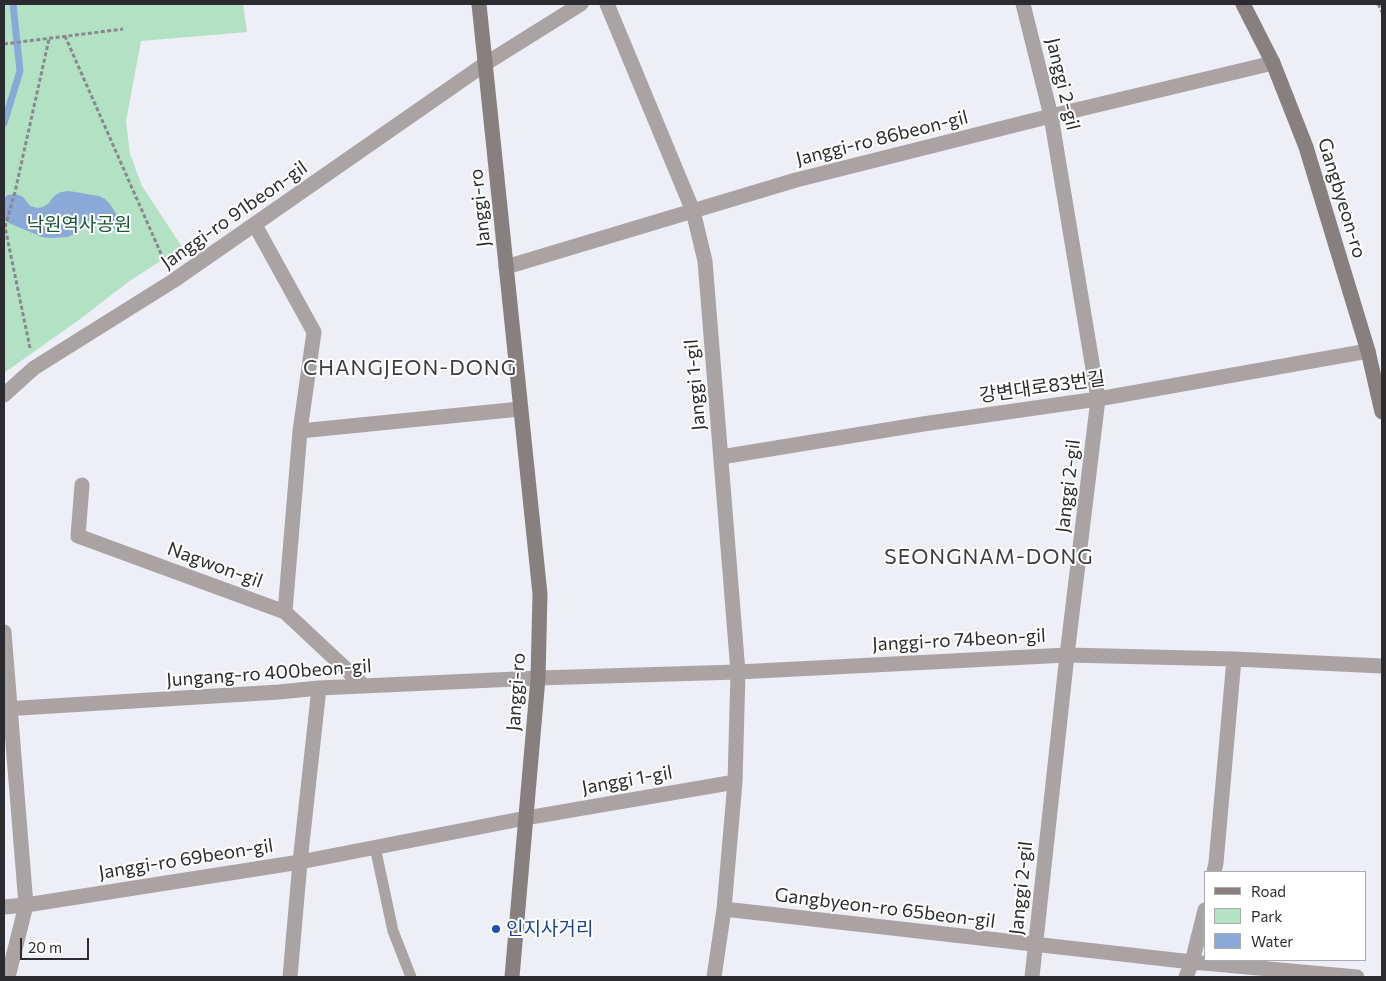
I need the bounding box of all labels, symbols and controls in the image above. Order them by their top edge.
street label: Janggi 2-gil [1041,36,1085,132]
street label: Janggi-ro 86beon-gil [794,106,970,170]
street label: Gangbyeon-ro [1313,135,1371,261]
street label: Janggi-ro 91beon-gil [156,156,312,274]
street label: Janggi-ro [465,168,495,248]
park label: 낙원역사공원 [27,214,131,236]
street label: Janggi 1-gil [680,338,710,432]
district label: CHANGJEON-DONG [301,355,519,381]
street label: 강변대로83번길 [977,367,1107,407]
street label: Janggi 2-gil [1051,438,1085,534]
street label: Nagwon-gil [164,537,266,593]
district label: SEONGNAM-DONG [883,544,1095,570]
street label: Janggi-ro 74beon-gil [872,624,1046,656]
street label: Janggi-ro [502,652,530,732]
street label: Jungang-ro 400beon-gil [166,654,372,692]
street label: Janggi 1-gil [580,761,674,799]
street label: Janggi-ro 69beon-gil [97,834,275,884]
street label: Janggi 2-gil [1005,840,1037,936]
legend [1204,871,1366,961]
text: Road [1251,882,1286,900]
street label: Gangbyeon-ro 65beon-gil [773,883,997,933]
text: Park [1251,907,1282,925]
place label: 인지사거리 [506,918,593,940]
marker: 인지사거리 [490,923,502,935]
scale bar [22,928,91,960]
text: Water [1251,932,1293,950]
text: 20 m [28,938,62,956]

